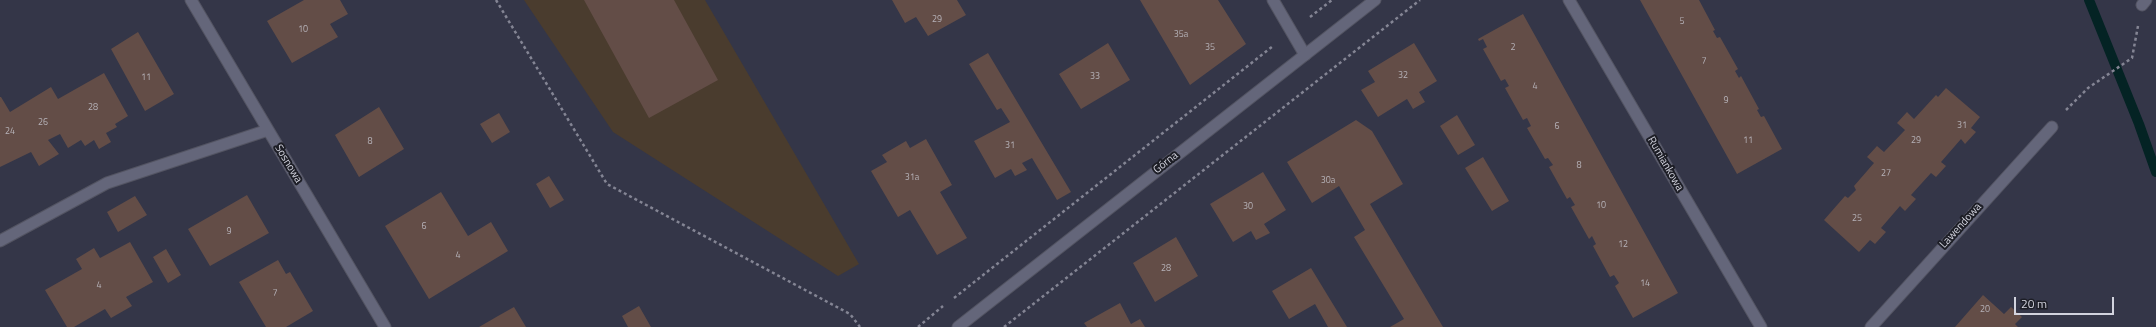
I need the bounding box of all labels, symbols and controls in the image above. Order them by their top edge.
house number: 29 [932,15,942,25]
house number: 5 [1679,17,1685,27]
house number: 10 [298,25,308,35]
house number: 35a [1174,30,1188,40]
house number: 35 [1205,43,1215,53]
house number: 2 [1510,43,1516,53]
house number: 7 [1701,57,1707,67]
house number: 32 [1398,71,1408,81]
house number: 33 [1090,72,1100,82]
house number: 11 [141,73,151,83]
house number: 4 [1532,82,1538,92]
house number: 9 [1723,96,1729,106]
house number: 28 [88,103,98,113]
house number: 26 [38,118,48,128]
house number: 31 [1957,121,1967,131]
house number: 6 [1554,122,1560,132]
house number: 24 [5,127,15,137]
street label: Rumiankowa [1644,135,1686,193]
house number: 11 [1743,136,1753,146]
house number: 29 [1911,136,1921,146]
house number: 8 [367,137,373,147]
house number: 31 [1005,141,1015,151]
street label: Sosnowa [271,142,305,186]
street label: Górna [1151,149,1181,177]
house number: 8 [1576,161,1582,171]
house number: 27 [1881,169,1891,179]
house number: 31a [905,173,919,183]
house number: 30a [1321,176,1335,186]
house number: 10 [1596,201,1606,211]
street label: Lawendowa [1937,201,1985,251]
house number: 30 [1243,202,1253,212]
house number: 25 [1852,214,1862,224]
house number: 6 [421,222,427,232]
house number: 9 [226,227,232,237]
house number: 12 [1618,240,1628,250]
house number: 4 [455,251,461,261]
house number: 28 [1161,264,1171,274]
house number: 14 [1640,279,1650,289]
house number: 4 [96,281,102,291]
house number: 7 [272,289,278,299]
scale bar [2016,289,2116,315]
text: 20 m [2021,294,2047,313]
house number: 20 [1980,305,1990,315]

